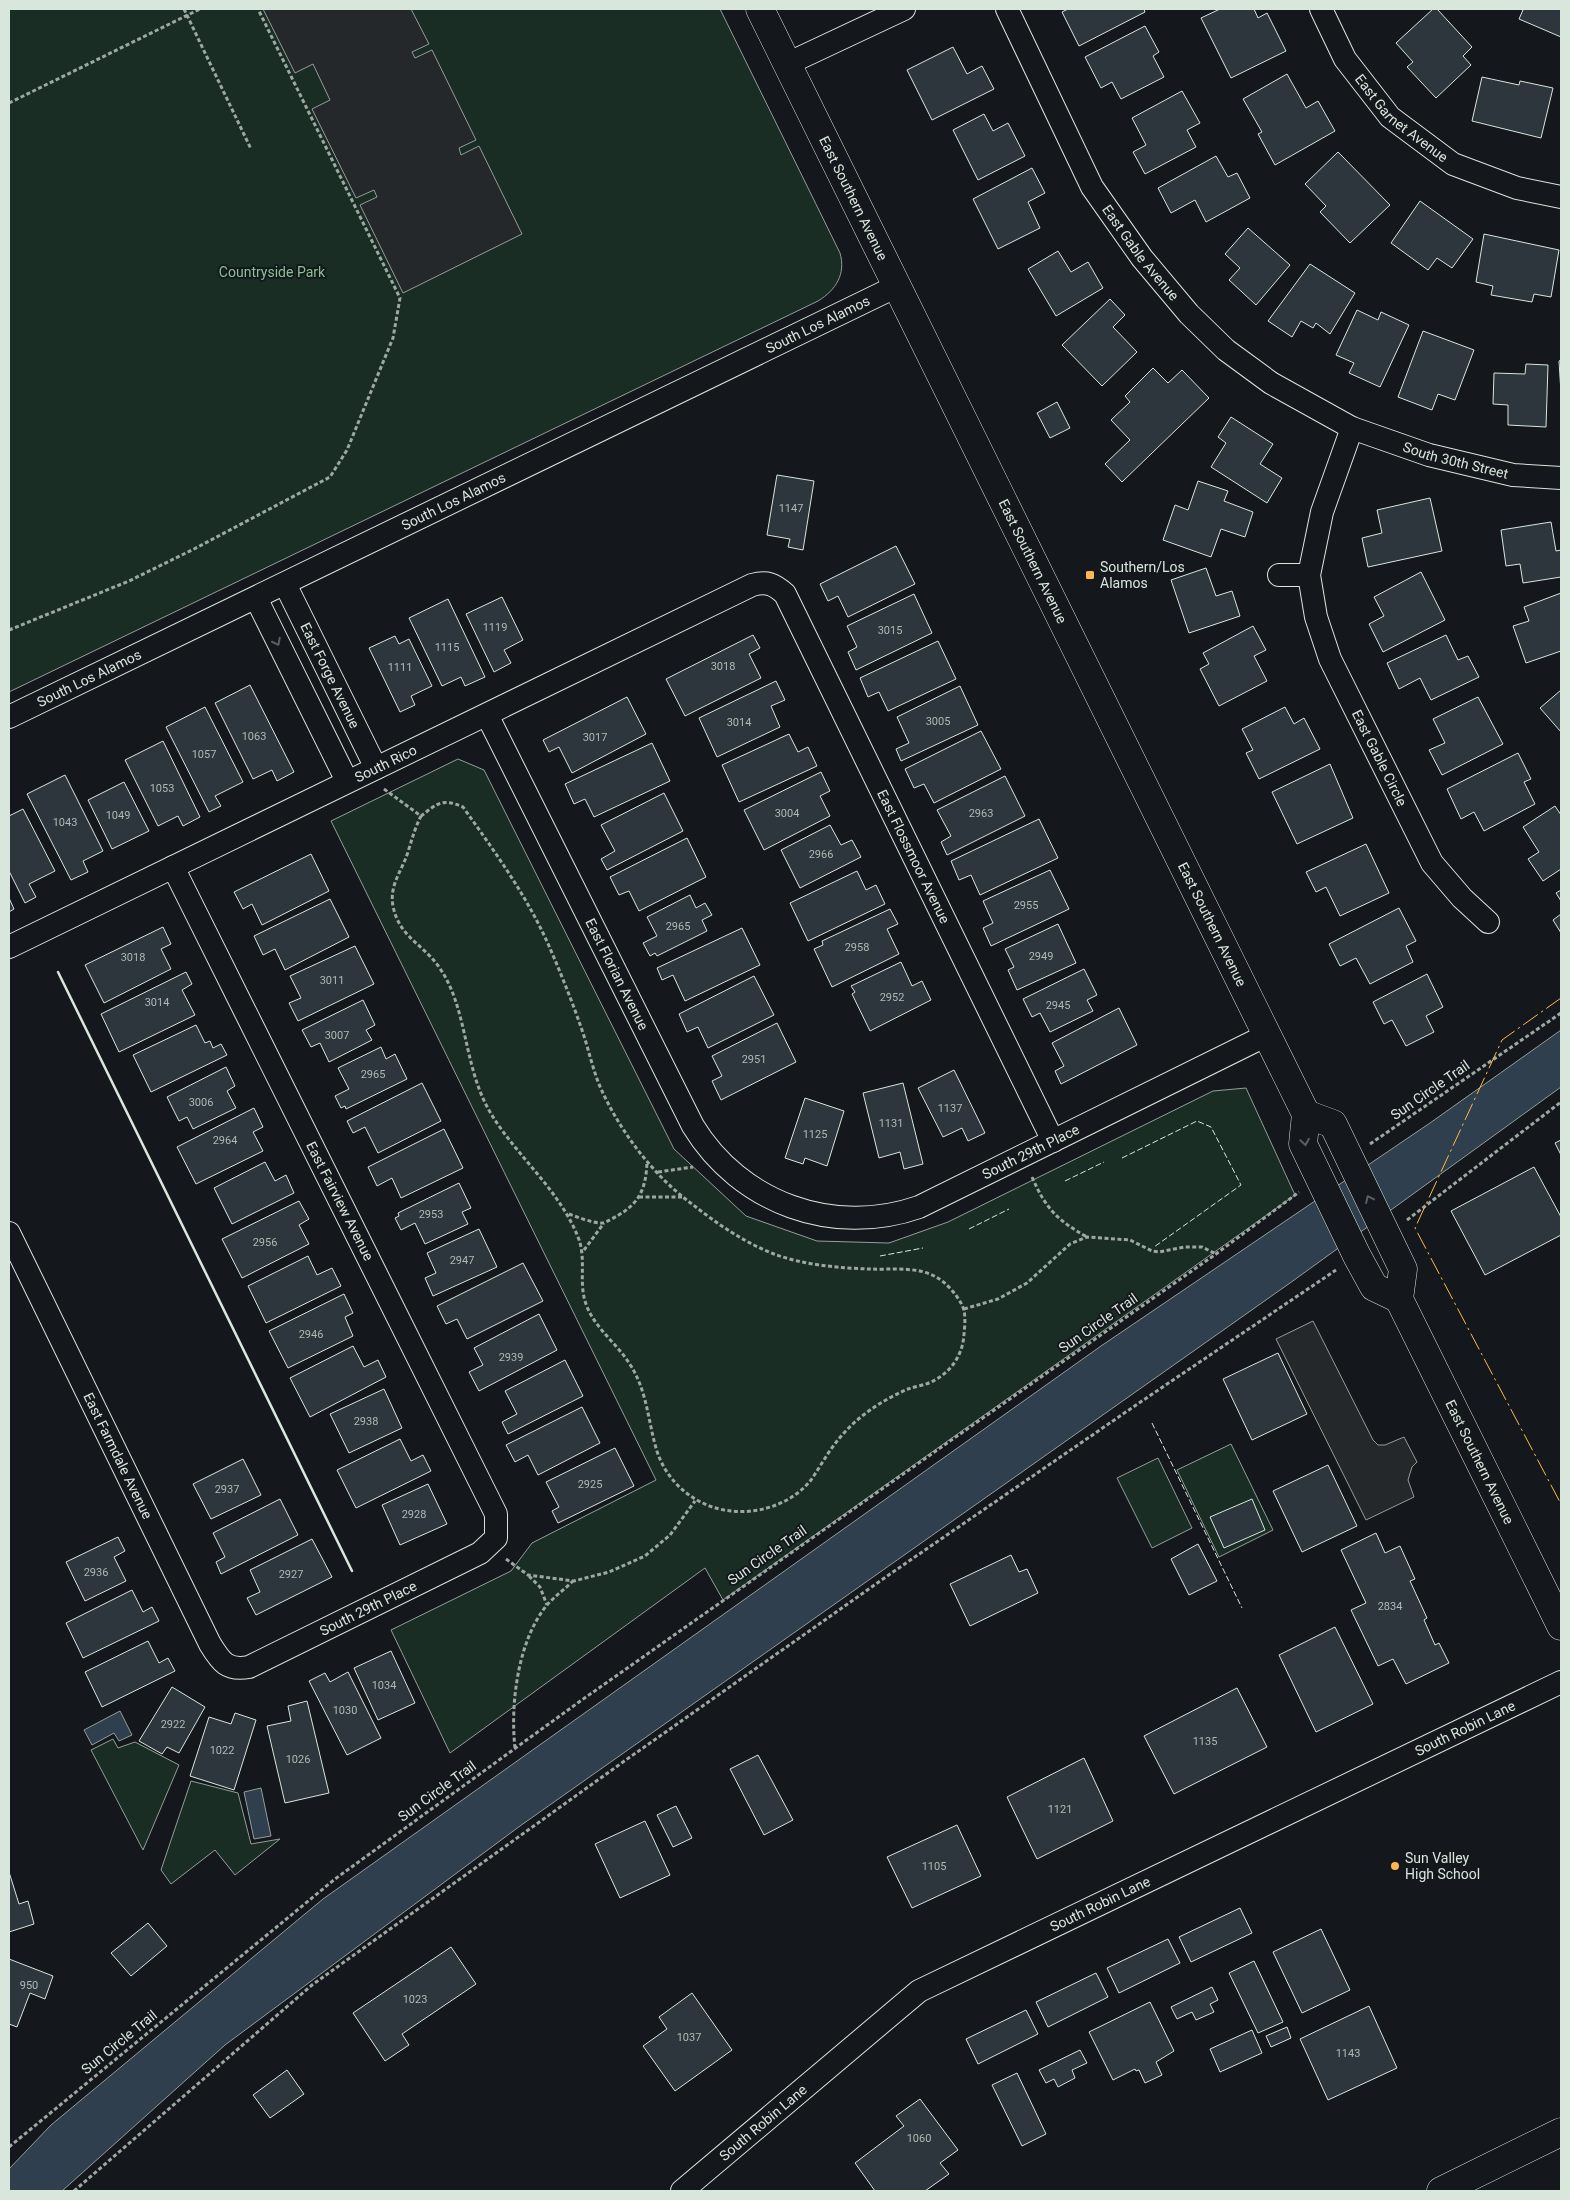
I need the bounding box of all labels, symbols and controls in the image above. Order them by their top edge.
street label: East Garnet Avenue [1352,71,1451,165]
street label: East Southern Avenue [816,133,891,263]
street label: East Gable Avenue [1099,202,1182,304]
park label: Countryside Park [219,264,326,280]
street label: South Los Alamos [763,292,872,356]
street label: South 30th Street [1401,438,1510,482]
street label: South Los Alamos [399,469,508,533]
street label: East Southern Avenue [995,497,1070,626]
house number: 1147 [779,502,803,515]
place label: Southern/Los Alamos [1100,559,1185,591]
marker: Southern/Los Alamos [1084,569,1096,581]
street label: East Forge Avenue [297,620,363,731]
house number: 1119 [483,621,507,634]
house number: 3015 [878,624,902,637]
one-way arrow [271,637,281,646]
house number: 1115 [435,641,459,654]
street label: South Los Alamos [34,646,144,710]
house number: 3018 [711,660,735,673]
house number: 1111 [388,661,412,674]
street label: East Gable Circle [1349,707,1410,809]
house number: 3005 [926,715,950,728]
house number: 3014 [727,716,751,729]
house number: 1063 [242,730,266,743]
house number: 3017 [583,731,607,744]
street label: South Rico [352,742,419,785]
house number: 1057 [192,748,216,761]
house number: 1053 [150,782,174,795]
street label: East Flossmoor Avenue [874,787,953,926]
house number: 3004 [775,807,799,820]
house number: 2963 [969,807,993,820]
house number: 1049 [106,809,130,822]
house number: 1043 [53,816,77,829]
house number: 2966 [809,848,833,861]
street label: East Southern Avenue [1175,860,1250,989]
house number: 2955 [1014,899,1038,912]
street label: East Florian Avenue [582,916,652,1033]
house number: 2965 [666,920,690,933]
house number: 2958 [845,941,869,954]
house number: 2949 [1029,950,1053,963]
house number: 3018 [121,951,145,964]
house number: 3011 [320,974,344,987]
house number: 2952 [880,991,904,1004]
house number: 3014 [145,996,169,1009]
house number: 2945 [1046,999,1070,1012]
house number: 3007 [325,1029,349,1042]
house number: 2951 [742,1053,766,1066]
street label: Sun Circle Trail [1388,1057,1472,1123]
house number: 2965 [361,1068,385,1081]
house number: 3006 [189,1096,213,1109]
house number: 1137 [938,1102,962,1115]
house number: 1131 [879,1117,903,1130]
street label: South 29th Place [980,1121,1082,1182]
house number: 1125 [803,1128,827,1141]
house number: 2964 [213,1134,237,1147]
one-way arrow [1300,1138,1310,1147]
street label: East Fairview Avenue [303,1139,377,1263]
one-way arrow [1365,1195,1375,1204]
house number: 2953 [419,1208,443,1221]
house number: 2956 [253,1236,277,1249]
house number: 2947 [450,1254,474,1267]
street label: Sun Circle Trail [1056,1290,1140,1356]
house number: 2946 [299,1328,323,1341]
house number: 2939 [499,1351,523,1364]
street label: East Farmdale Avenue [80,1390,156,1522]
street label: East Southern Avenue [1442,1397,1517,1527]
house number: 2938 [354,1415,378,1428]
house number: 2925 [578,1478,602,1491]
house number: 2937 [215,1483,239,1496]
house number: 2928 [402,1508,426,1521]
street label: Sun Circle Trail [725,1522,809,1588]
house number: 2936 [84,1566,108,1579]
house number: 2927 [279,1568,303,1581]
street label: South 29th Place [317,1578,419,1639]
house number: 2834 [1378,1600,1402,1613]
house number: 1034 [372,1679,396,1692]
street label: South Robin Lane [1412,1697,1518,1759]
house number: 1030 [333,1704,357,1717]
house number: 2922 [161,1718,185,1731]
house number: 1135 [1193,1735,1217,1748]
house number: 1022 [210,1744,234,1757]
house number: 1026 [286,1753,310,1766]
street label: Sun Circle Trail [395,1757,479,1825]
house number: 1121 [1048,1803,1072,1816]
place label: Sun Valley High School [1405,1850,1480,1882]
house number: 1105 [922,1860,946,1873]
marker: Sun Valley High School [1389,1860,1401,1872]
street label: South Robin Lane [1047,1873,1153,1935]
house number: 950 [20,1979,38,1992]
house number: 1023 [403,1993,427,2006]
street label: Sun Circle Trail [78,2007,160,2077]
house number: 1037 [677,2031,701,2044]
house number: 1143 [1336,2047,1360,2060]
street label: South Robin Lane [716,2081,810,2164]
house number: 1060 [907,2132,931,2145]

